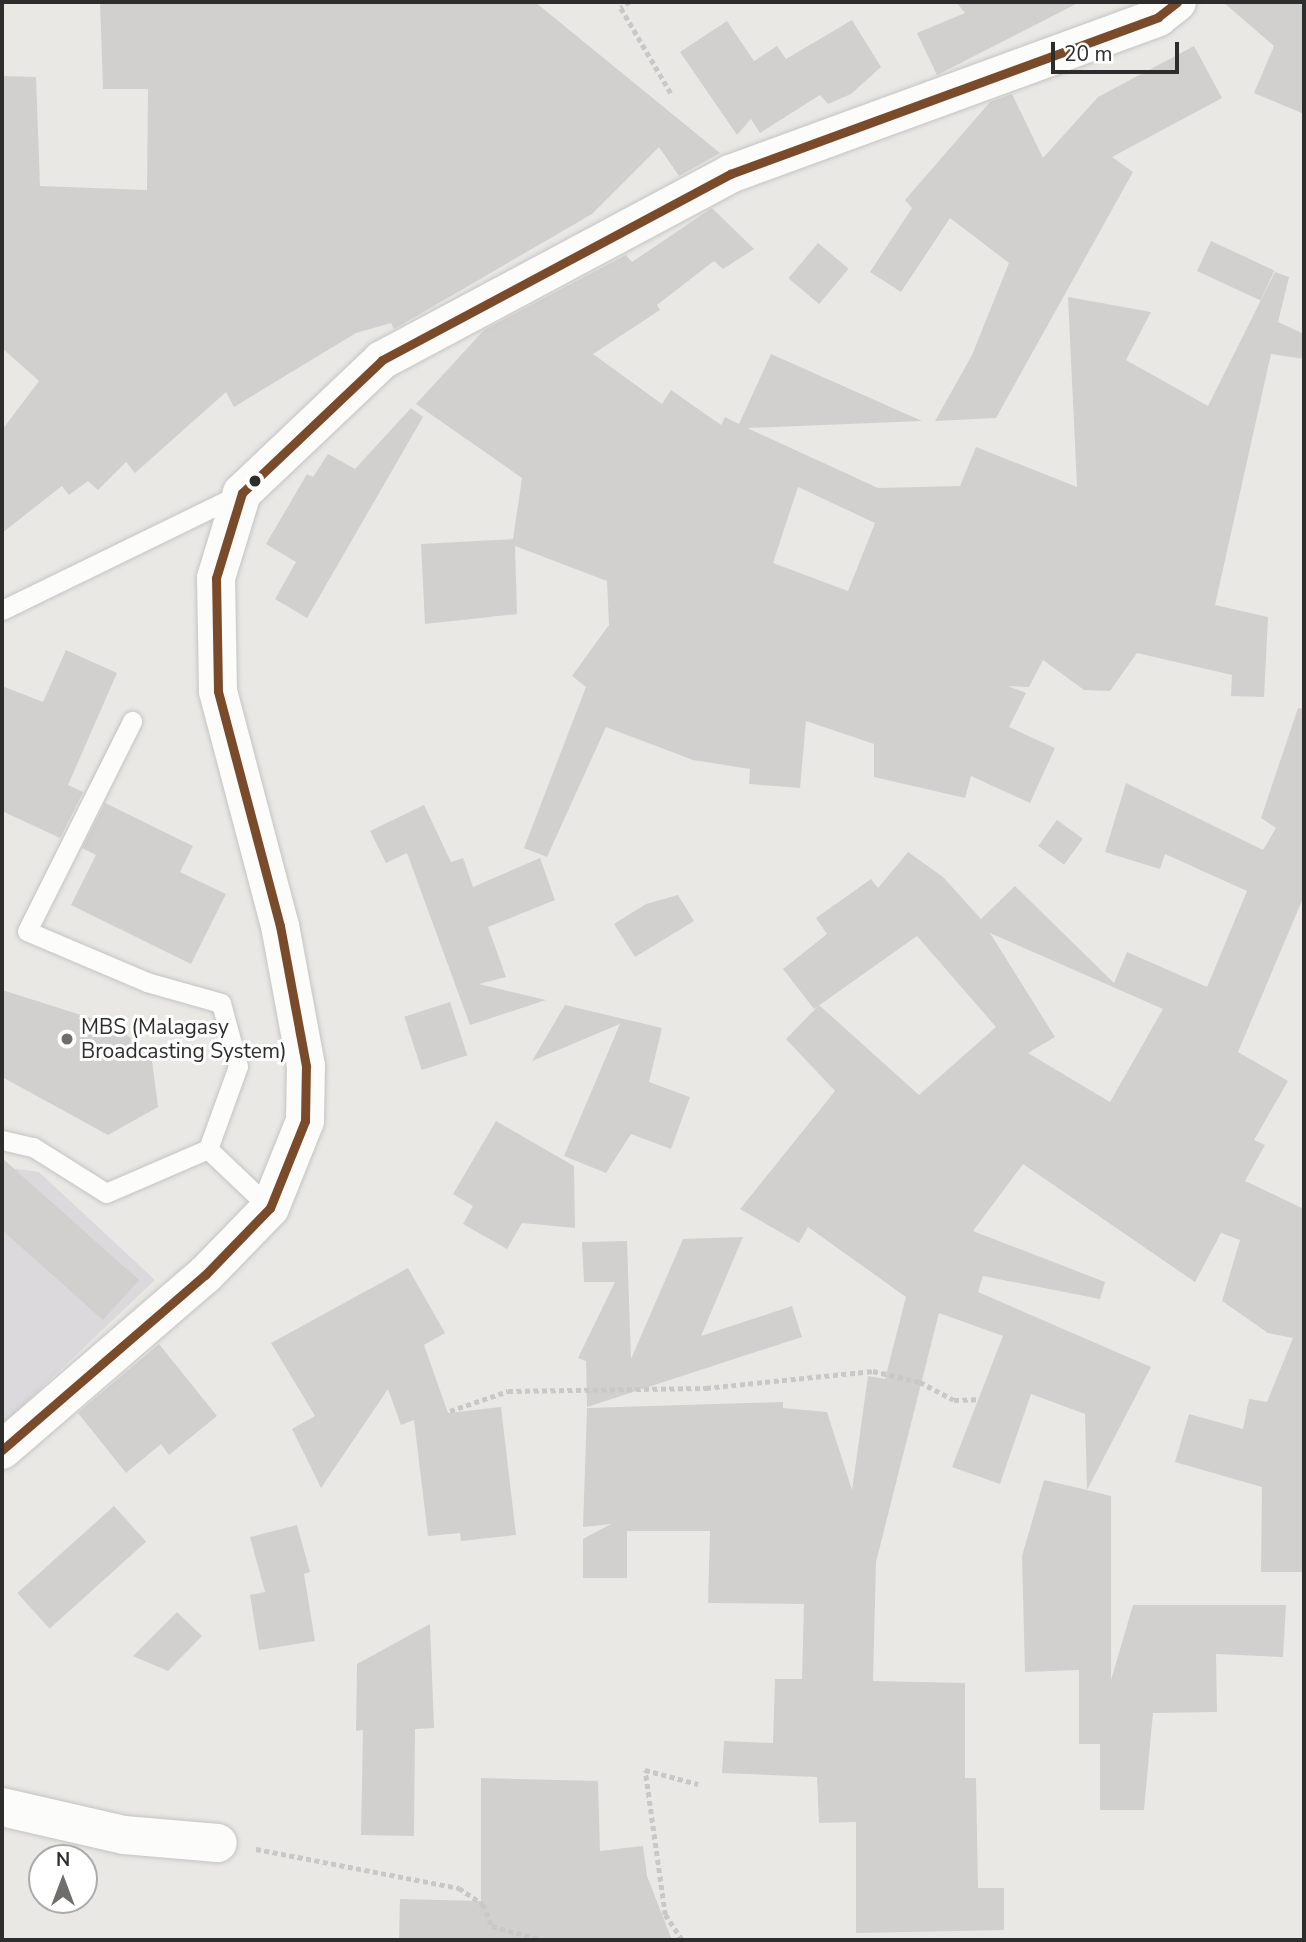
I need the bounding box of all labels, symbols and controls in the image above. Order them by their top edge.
scale bar [1054,28,1182,72]
text: 20 m [1064,40,1113,68]
unlabelled marker [248,474,262,488]
place label: MBS (Malagasy Broadcasting System) [81,1014,287,1064]
marker: MBS (Malagasy Broadcasting System) [59,1031,75,1047]
north arrow [28,1844,98,1914]
text: N [56,1847,70,1873]

